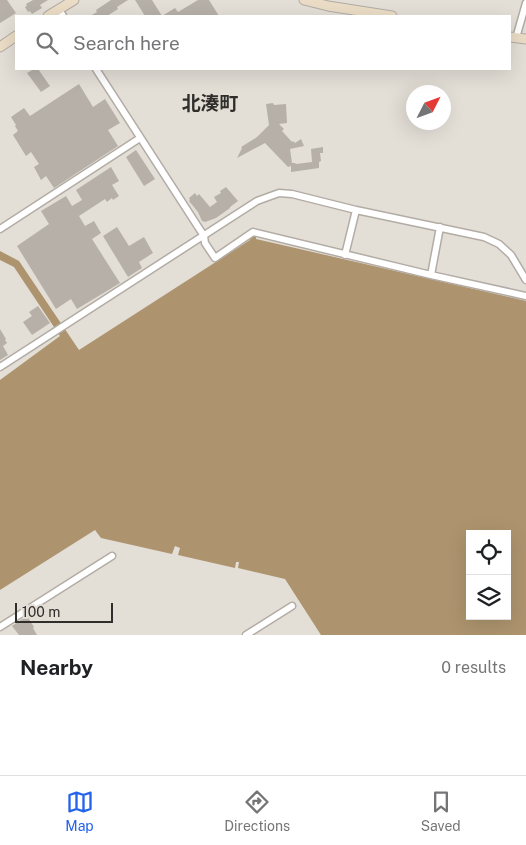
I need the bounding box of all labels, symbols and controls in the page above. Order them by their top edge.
search box [15,15,511,70]
icon: search [33,29,61,57]
text: Search here [73,32,180,54]
north arrow [406,85,451,130]
district label: 北湊町 [181,92,239,114]
map controls [466,530,511,620]
button: locate [466,530,511,575]
button: layers [466,575,511,620]
scale bar [15,600,112,623]
text: 100 m [22,604,60,620]
text: Nearby [20,655,93,680]
text: 0 results [441,658,506,677]
tab: Map [65,788,94,834]
tab: Directions [224,788,290,834]
tab: Saved [421,788,461,834]

